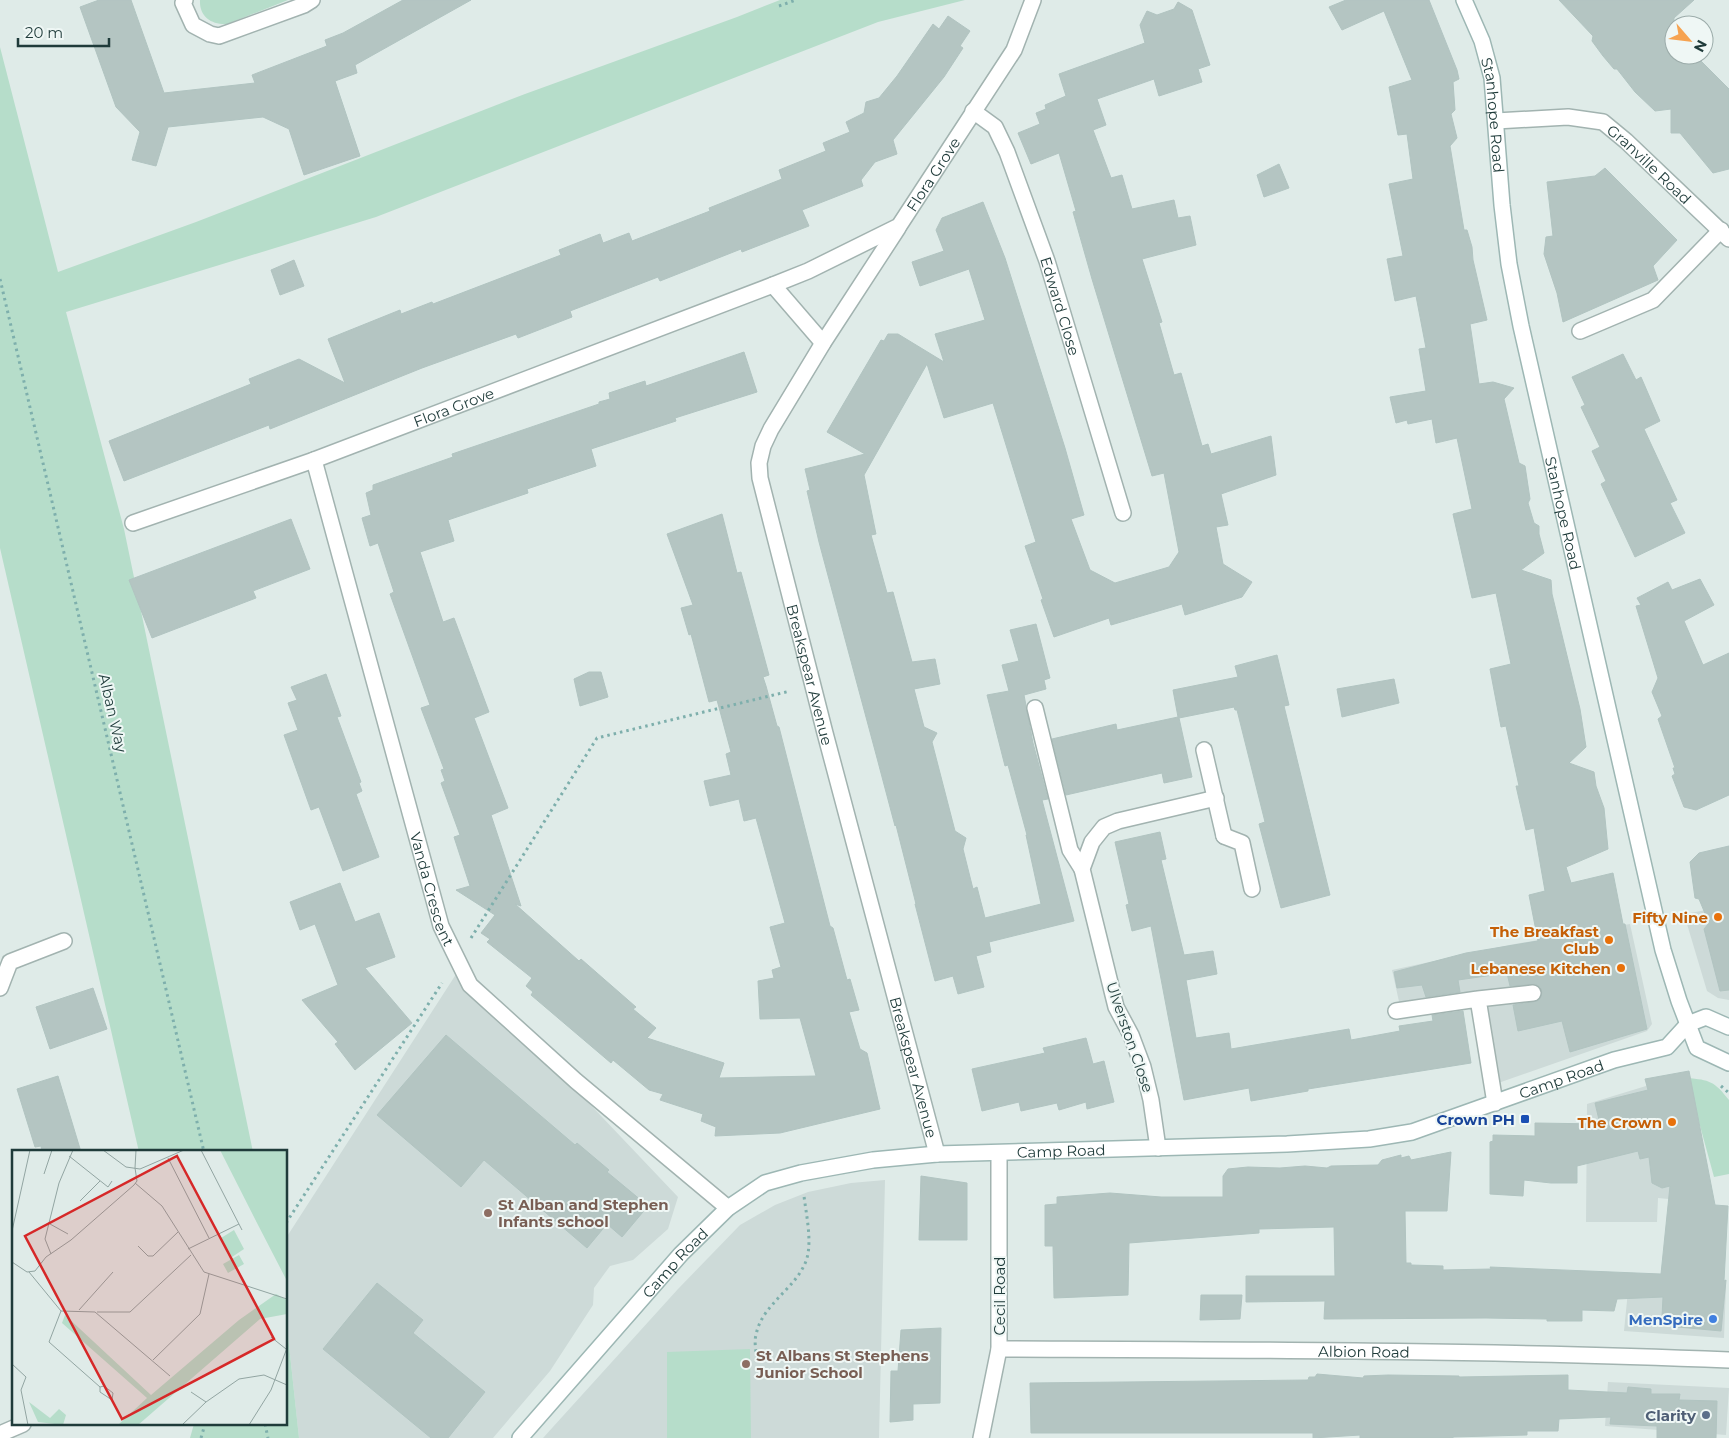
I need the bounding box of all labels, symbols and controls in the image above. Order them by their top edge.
scale bar [18,15,109,47]
north arrow [1664,15,1714,65]
text: 20 m [25,23,63,42]
text: N [1690,37,1711,55]
street label: Stanhope Road [1477,55,1509,173]
street label: Granville Road [1603,120,1696,208]
street label: Flora Grove [902,134,964,215]
street label: Edward Close [1037,254,1084,358]
street label: Flora Grove [411,383,497,431]
street label: Stanhope Road [1541,454,1586,572]
street label: Breakspear Avenue [783,602,837,747]
street label: Alban Way [95,672,131,755]
street label: Vanda Crescent [406,830,459,949]
place label: Fifty Nine [1632,908,1708,927]
marker: Fifty Nine [1712,911,1724,923]
place label: The Breakfast Club [1490,922,1599,958]
marker: The Breakfast Club [1603,934,1615,946]
place label: Lebanese Kitchen [1471,959,1611,978]
marker: Lebanese Kitchen [1615,962,1627,974]
street label: Ulverston Close [1102,979,1158,1095]
street label: Breakspear Avenue [886,994,942,1140]
street label: Camp Road [1516,1055,1606,1103]
place label: Crown PH [1437,1110,1515,1129]
marker: Crown PH [1519,1113,1531,1125]
place label: The Crown [1577,1113,1662,1132]
marker: The Crown [1666,1116,1678,1128]
street label: Camp Road [1017,1140,1106,1161]
inset map [12,1150,288,1426]
place label: St Alban and Stephen Infants school [498,1195,669,1231]
marker: St Alban and Stephen Infants school [482,1207,494,1219]
street label: Camp Road [638,1224,712,1302]
street label: Cecil Road [990,1257,1009,1335]
place label: MenSpire [1629,1310,1703,1329]
marker: MenSpire [1707,1313,1719,1325]
street label: Albion Road [1318,1341,1410,1361]
place label: St Albans St Stephens Junior School [755,1346,929,1382]
marker: St Albans St Stephens Junior School [740,1358,752,1370]
place label: Clarity [1645,1406,1697,1425]
marker: Clarity [1700,1409,1712,1421]

